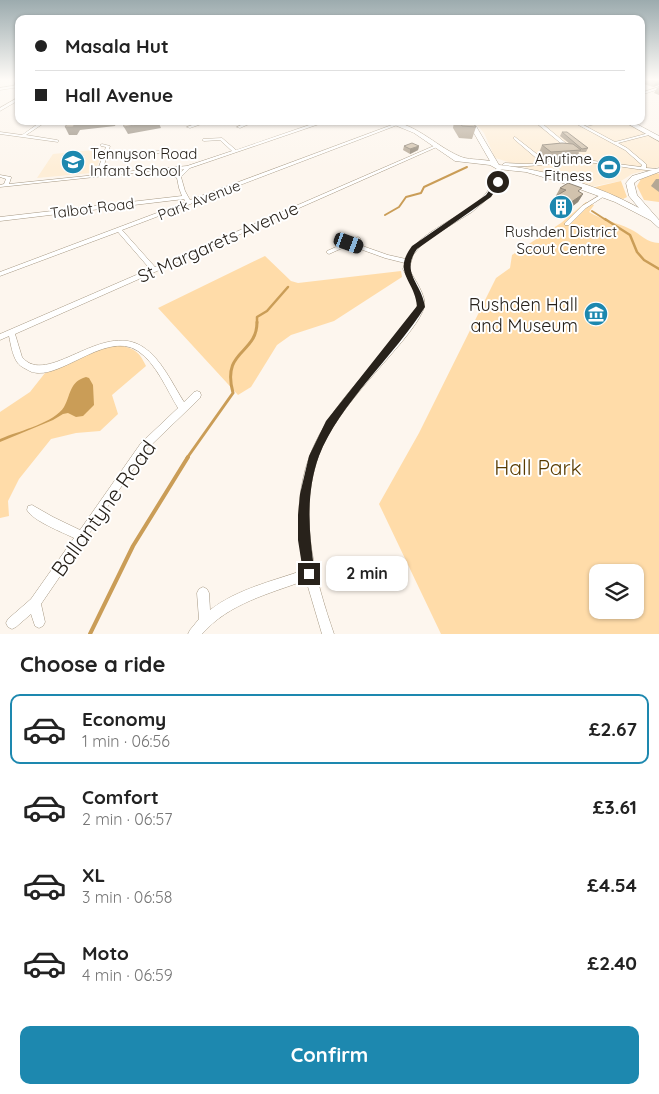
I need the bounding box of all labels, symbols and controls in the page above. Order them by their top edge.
text: Masala Hut [65,34,169,58]
text: Hall Avenue [65,83,173,107]
place label: Tennyson Road Infant School [90,144,197,180]
school or university icon: Tennyson Road Infant School [60,149,86,175]
place label: Anytime Fitness [535,149,592,185]
sports icon: Anytime Fitness [596,154,622,180]
route start [487,171,509,193]
street label: Park Avenue [155,176,243,224]
street label: Talbot Road [49,193,135,223]
building icon: Rushden District Scout Centre [548,194,574,220]
street label: St Margarets Avenue [134,196,302,288]
place label: Rushden District Scout Centre [505,222,617,258]
car [332,231,365,255]
place label: Rushden Hall and Museum [469,293,578,337]
museum icon: Rushden Hall and Museum [583,301,609,327]
street label: Ballantyne Road [45,435,161,581]
park label: Hall Park [494,454,582,480]
callout: 2 min [326,556,409,592]
route end [298,563,320,585]
text: 2 min [346,563,388,583]
map controls [589,564,644,619]
button: layers [589,564,644,619]
text: Choose a ride [20,650,165,678]
icon: car [22,707,67,752]
text: Economy [82,707,166,731]
text: £2.67 [589,717,637,741]
text: 1 min · 06:56 [82,731,170,751]
icon: car [22,785,67,830]
text: Comfort [82,785,159,809]
text: £3.61 [593,795,637,819]
text: 2 min · 06:57 [82,809,172,829]
icon: car [22,863,67,908]
text: XL [82,863,105,887]
text: £4.54 [587,873,637,897]
text: 3 min · 06:58 [82,887,172,907]
icon: car [22,941,67,986]
text: Moto [82,941,129,965]
text: £2.40 [587,951,637,975]
text: 4 min · 06:59 [82,965,173,985]
button: Confirm [20,1026,639,1084]

